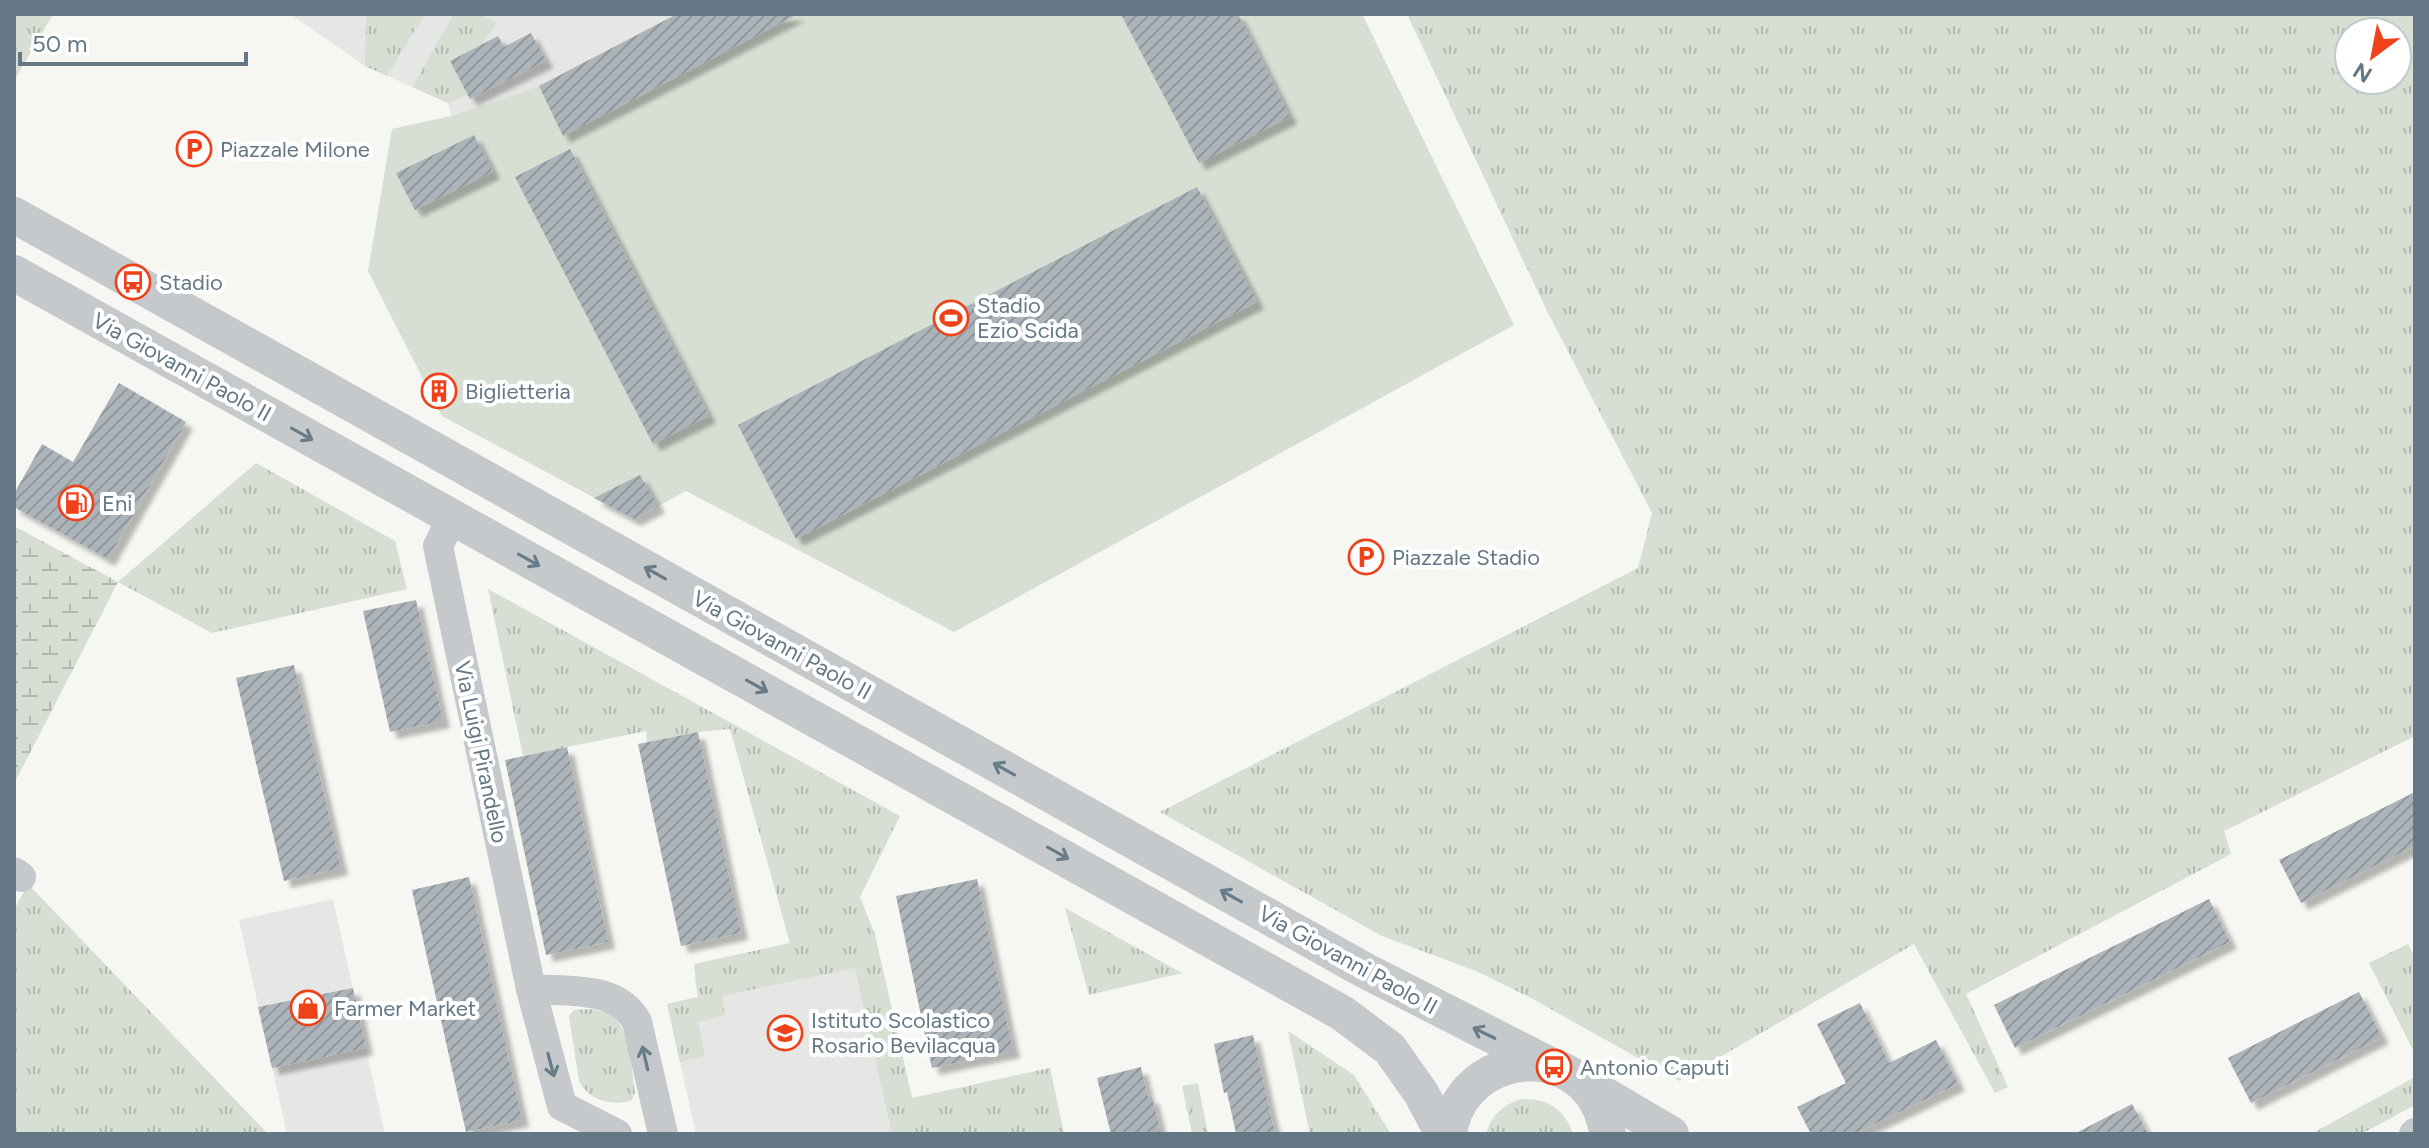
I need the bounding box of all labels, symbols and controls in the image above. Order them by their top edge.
scale bar [20,16,246,66]
north arrow [2333,16,2413,96]
text: 50 m [32,29,88,58]
text: N [2348,57,2377,88]
parking icon: Piazzale Milone [175,130,213,168]
place label: Piazzale Milone [220,136,370,163]
bus stop icon: Stadio [114,263,152,301]
place label: Stadio [159,269,223,296]
place label: Stadio Ezio Scida [977,292,1079,344]
sports icon: Stadio Ezio Scida [932,299,970,337]
street label: Via Giovanni Paolo II [88,307,276,427]
building icon: Biglietteria [420,372,458,410]
place label: Biglietteria [465,378,571,405]
one-way arrow [290,426,313,442]
fuel station icon: Eni [57,484,95,522]
place label: Eni [102,490,132,517]
parking icon: Piazzale Stadio [1347,538,1385,576]
place label: Piazzale Stadio [1392,544,1540,571]
one-way arrow [517,553,541,568]
one-way arrow [644,565,667,581]
street label: Via Giovanni Paolo II [688,585,876,705]
street label: Via Luigi Pirandello [449,659,513,845]
one-way arrow [745,678,768,694]
one-way arrow [992,761,1016,776]
one-way arrow [1045,846,1069,861]
one-way arrow [1219,888,1243,903]
street label: Via Giovanni Paolo II [1254,900,1442,1020]
shop icon: Farmer Market [289,989,327,1027]
place label: Farmer Market [334,995,476,1022]
place label: Istituto Scolastico Rosario Bevilacqua [811,1007,996,1059]
school or university icon: Istituto Scolastico Rosario Bevilacqua [766,1014,804,1052]
one-way arrow [1472,1025,1496,1040]
one-way arrow [637,1046,652,1071]
bus stop icon: Antonio Caputi [1535,1048,1573,1086]
one-way arrow [544,1051,559,1077]
place label: Antonio Caputi [1580,1054,1730,1081]

